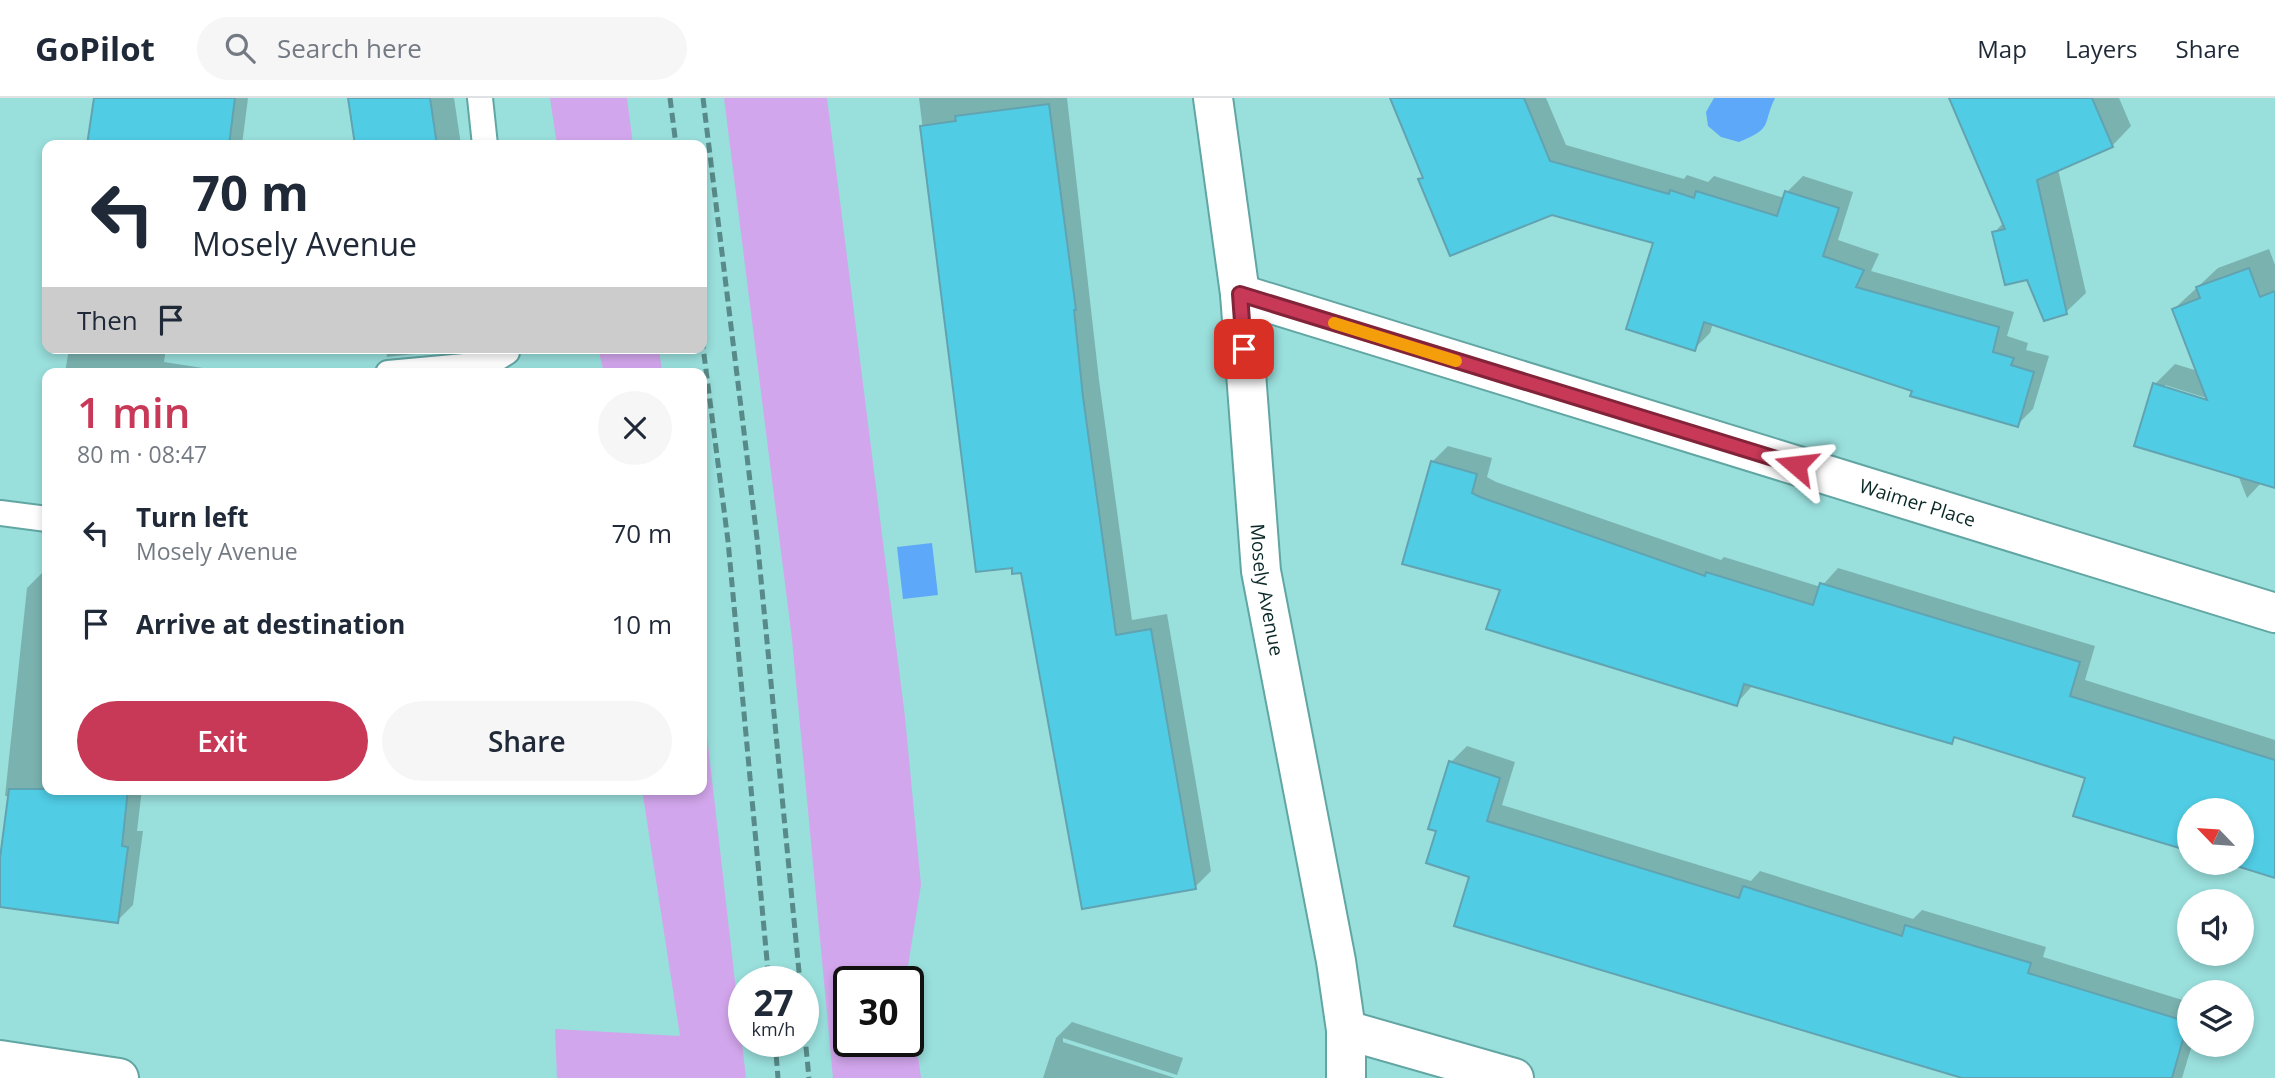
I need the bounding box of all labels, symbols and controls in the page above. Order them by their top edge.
search box [197,17,687,80]
text: GoPilot [35,26,155,71]
icon: search [221,29,259,67]
text: Search here [277,30,422,66]
text: Map [1977,32,2027,65]
text: Layers [2065,32,2138,65]
text: Share [2176,32,2240,65]
text: 70 m [192,159,309,225]
icon: left [77,168,168,259]
text: Mosely Avenue [192,222,417,265]
icon: arrive [152,301,190,339]
text: Then [77,302,138,338]
pin [1214,319,1274,379]
icon: arrive [1225,330,1263,368]
text: 1 min [77,383,190,440]
button: close [598,391,672,465]
position arrow [1759,428,1833,502]
text: 80 m · 08:47 [77,438,207,470]
street label: Waimer Place [1856,473,1979,533]
text: Turn left [136,499,248,535]
icon: left [77,514,115,552]
text: 70 m [611,515,672,551]
street label: Mosely Avenue [1244,523,1290,658]
text: Mosely Avenue [136,535,298,567]
icon: arrive [77,605,115,643]
text: Arrive at destination [136,606,405,642]
text: 10 m [611,606,672,642]
button: Exit [77,701,368,781]
button: Share [382,701,672,781]
north arrow [2177,798,2254,875]
map controls [2177,798,2254,1057]
button: sound [2177,889,2254,966]
speed limit sign: 30 [833,966,924,1057]
text: 27 [753,979,794,1026]
button: layers [2177,980,2254,1057]
text: km/h [752,1017,795,1041]

